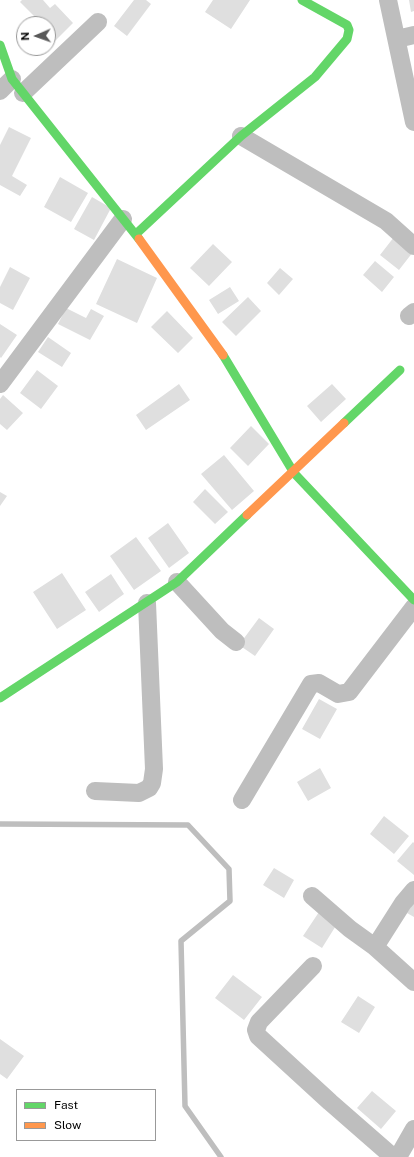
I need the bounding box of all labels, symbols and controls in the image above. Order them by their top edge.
north arrow [16,16,56,56]
text: N [19,32,31,41]
legend [16,1089,156,1141]
text: Fast [54,1098,78,1112]
text: Slow [54,1118,81,1132]

